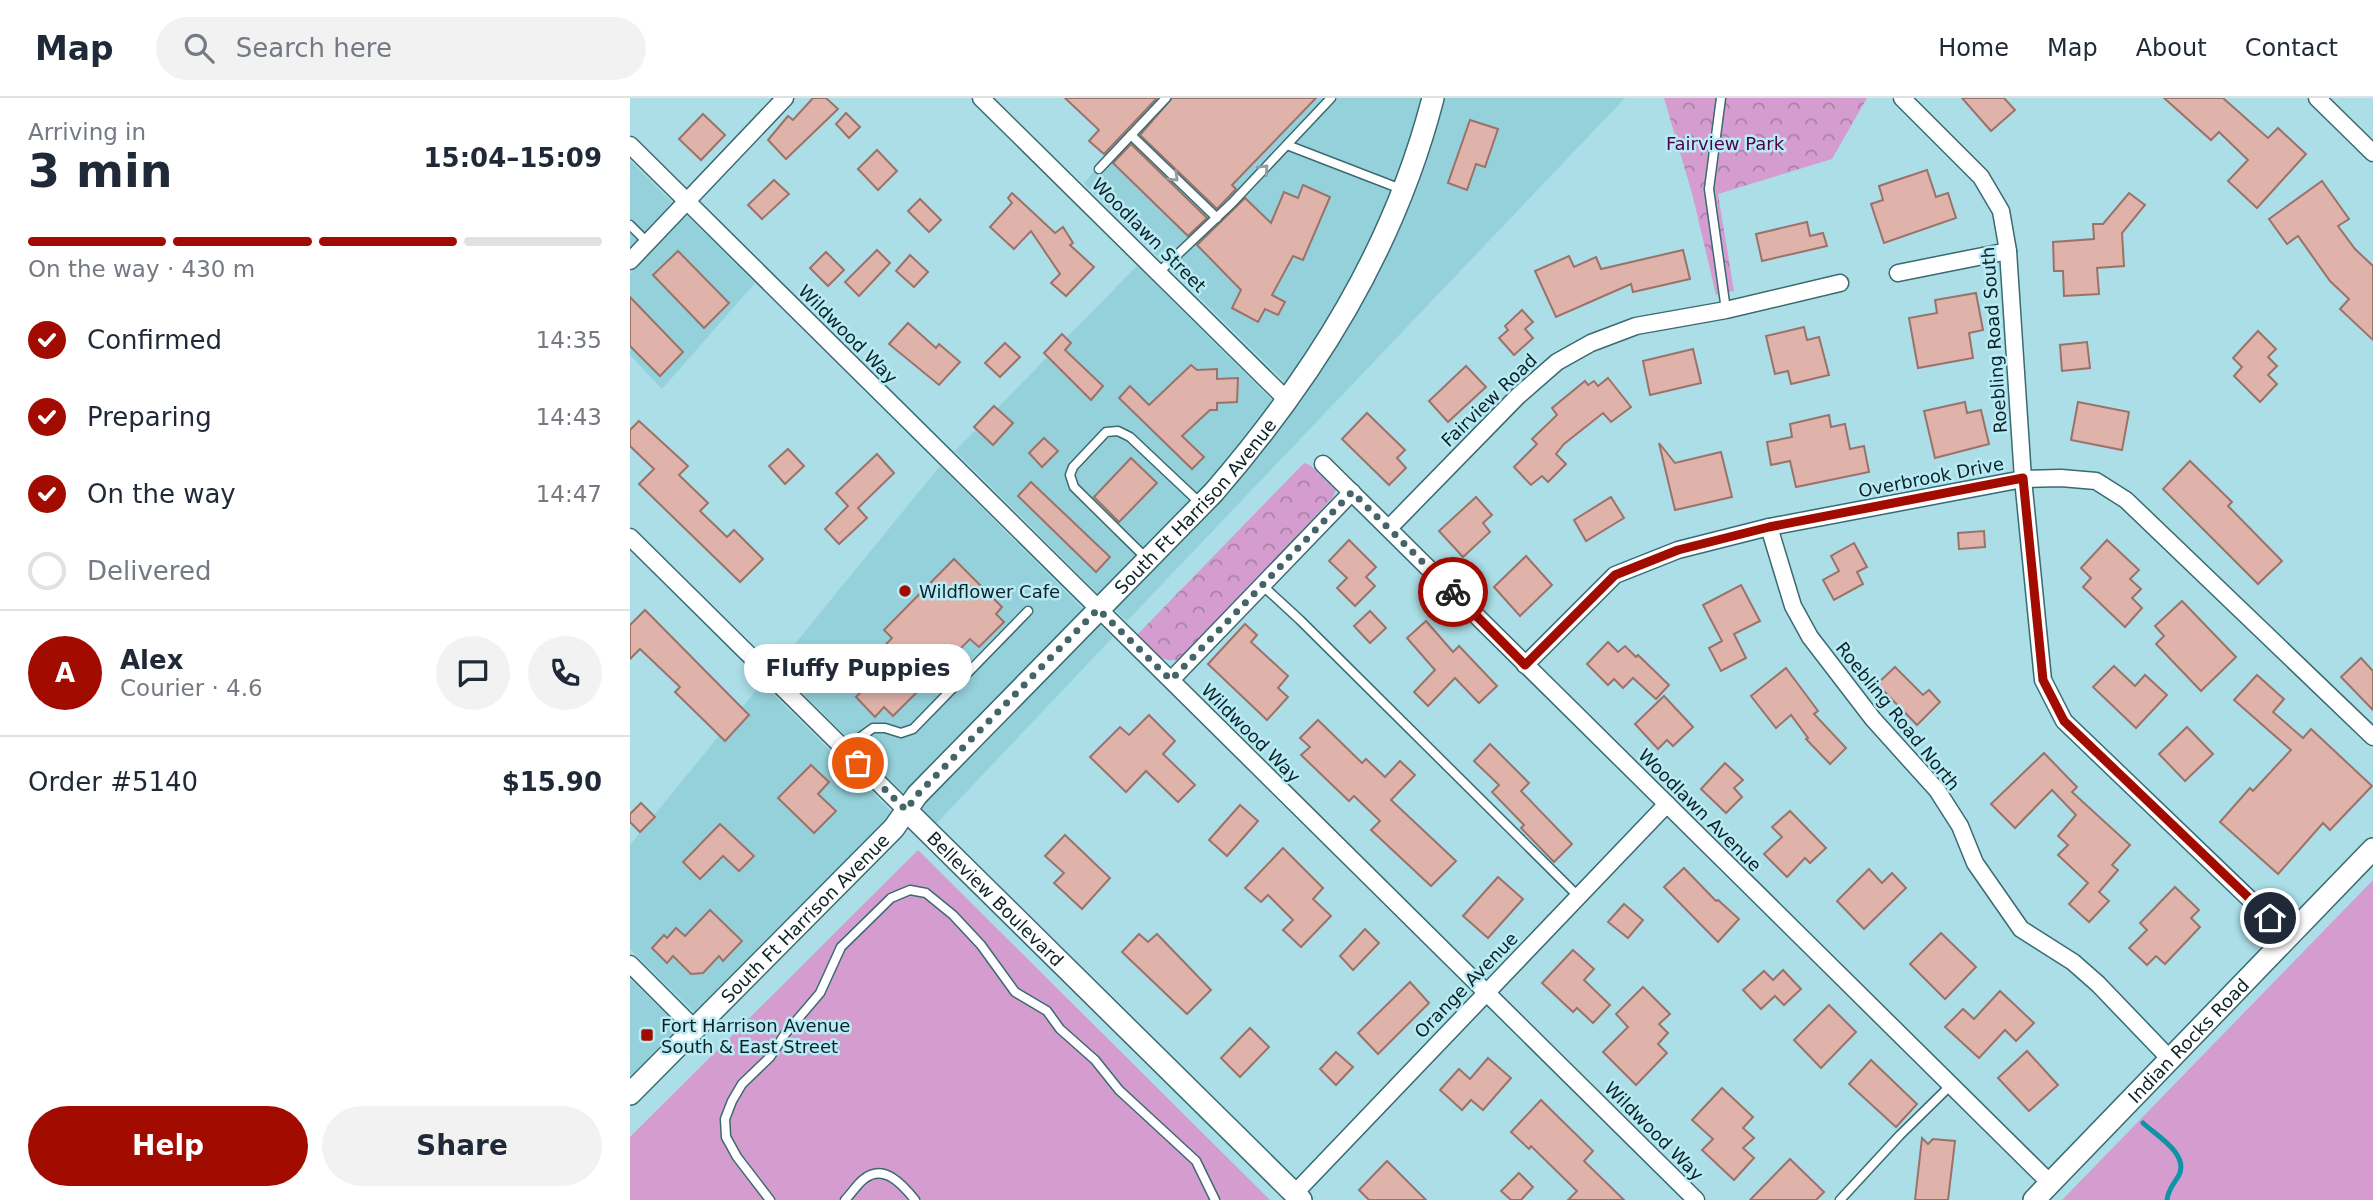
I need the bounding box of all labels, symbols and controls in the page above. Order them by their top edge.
search box [156,17,646,80]
text: Map [35,29,114,68]
icon: search [180,29,218,67]
text: Search here [236,33,392,63]
text: Home [1938,34,2009,62]
text: Map [2047,34,2098,62]
text: About [2136,34,2207,62]
text: Contact [2245,34,2338,62]
text: Arriving in [28,119,146,145]
park label: Fairview Park [1666,133,1785,154]
text: 15:04–15:09 [423,143,602,173]
text: 3 min [28,144,172,198]
one-way arrow [1256,164,1268,177]
one-way arrow [1165,168,1178,181]
street label: Woodlawn Street [1088,174,1210,296]
street label: Roebling Road South [1977,246,2011,434]
text: On the way · 430 m [28,256,255,282]
street label: Wildwood Way [794,280,902,388]
icon: check [28,321,66,359]
text: Confirmed [87,325,222,355]
text: 14:35 [536,327,602,353]
street label: Fairview Road [1437,349,1541,451]
icon: check [28,398,66,436]
text: Preparing [87,402,212,432]
text: 14:43 [536,404,602,430]
street label: South Ft Harrison Avenue [1110,414,1280,598]
street label: Overbrook Drive [1856,453,2006,501]
icon: check [28,475,66,513]
text: On the way [87,479,236,509]
text: 14:47 [536,481,602,507]
text: Delivered [87,556,211,586]
courier [1418,557,1488,627]
icon: bike [1434,573,1472,611]
place label: Wildflower Cafe [919,581,1060,602]
marker: Wildflower Cafe [897,583,913,599]
button: chat [436,636,510,710]
button: phone [528,636,602,710]
street label: Roebling Road North [1832,638,1964,794]
callout: Fluffy Puppies [744,644,972,693]
text: Alex [120,645,183,675]
text: Fluffy Puppies [766,655,950,681]
text: A [55,658,75,688]
text: Courier · 4.6 [120,675,263,701]
street label: Wildwood Way [1197,679,1305,787]
pin [828,733,888,793]
icon: bag [839,744,877,782]
street label: Woodlawn Avenue [1634,744,1766,876]
text: Order #5140 [28,767,198,797]
text: $15.90 [502,767,602,797]
street label: Belleview Boulevard [923,827,1068,970]
street label: South Ft Harrison Avenue [716,829,893,1007]
pin [2240,888,2300,948]
icon: home [2251,899,2289,937]
street label: Orange Avenue [1410,928,1522,1042]
street label: Indian Rocks Road [2123,974,2253,1107]
place label: Fort Harrison Avenue South & East Street [661,1015,850,1057]
marker: Fort Harrison Avenue South & East Street [639,1027,655,1043]
street label: Wildwood Way [1600,1077,1708,1185]
button: Help [28,1106,308,1186]
button: Share [322,1106,602,1186]

